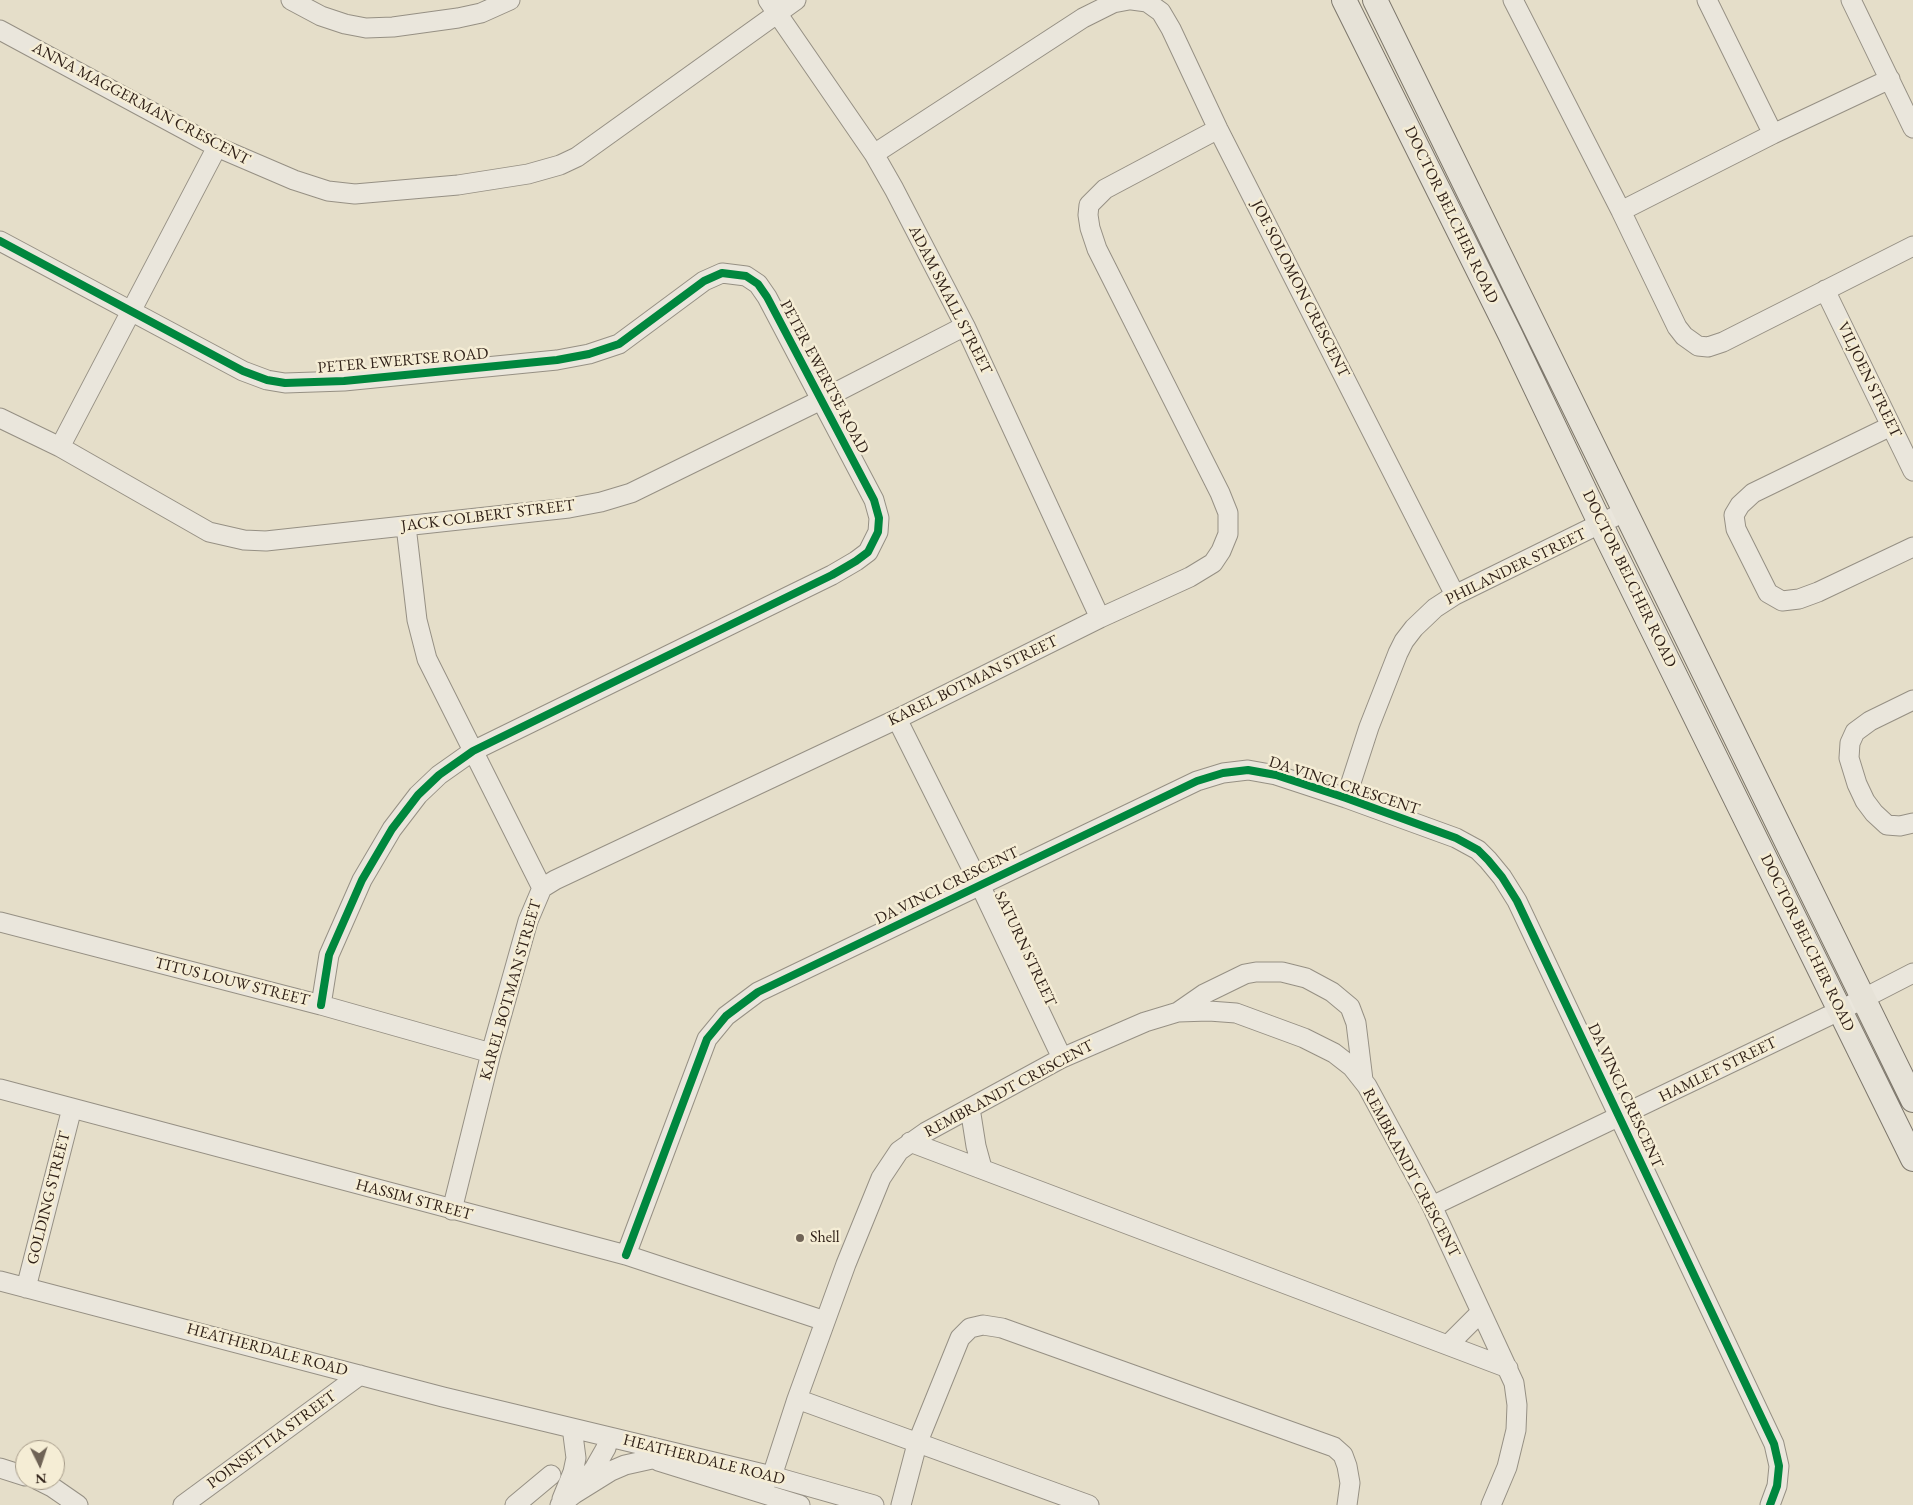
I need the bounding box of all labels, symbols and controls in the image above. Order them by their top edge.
street label: ANNA MAGGERMAN CRESCENT [29,38,253,170]
street label: DOCTOR BELCHER ROAD [1400,123,1502,307]
street label: JOE SOLOMON CRESCENT [1247,197,1353,381]
street label: ADAM SMALL STREET [904,222,996,378]
street label: PETER EWERTSE ROAD [775,297,873,457]
street label: VILJOEN STREET [1833,319,1905,441]
street label: PETER EWERTSE ROAD [317,344,489,378]
street label: DOCTOR BELCHER ROAD [1578,487,1680,671]
street label: JACK COLBERT STREET [400,496,576,536]
street label: PHILANDER STREET [1442,525,1590,609]
street label: KAREL BOTMAN STREET [885,631,1061,731]
street label: DA VINCI CRESCENT [1266,752,1422,820]
street label: DA VINCI CRESCENT [872,843,1022,929]
street label: DOCTOR BELCHER ROAD [1756,851,1858,1035]
street label: SATURN STREET [990,888,1060,1010]
street label: KAREL BOTMAN STREET [476,898,546,1082]
street label: TITUS LOUW STREET [153,953,311,1011]
street label: DA VINCI CRESCENT [1583,1020,1667,1172]
street label: HAMLET STREET [1656,1033,1780,1107]
street label: REMBRANDT CRESCENT [921,1036,1097,1142]
street label: REMBRANDT CRESCENT [1358,1085,1464,1261]
street label: GOLDING STREET [23,1129,75,1267]
street label: HASSIM STREET [353,1175,475,1225]
place label: Shell [810,1228,840,1248]
marker: Shell [794,1232,806,1244]
street label: HEATHERDALE ROAD [184,1319,350,1381]
street label: POINSETTIA STREET [204,1387,340,1493]
street label: HEATHERDALE ROAD [621,1431,787,1489]
north arrow [15,1440,65,1490]
text: N [35,1470,47,1488]

